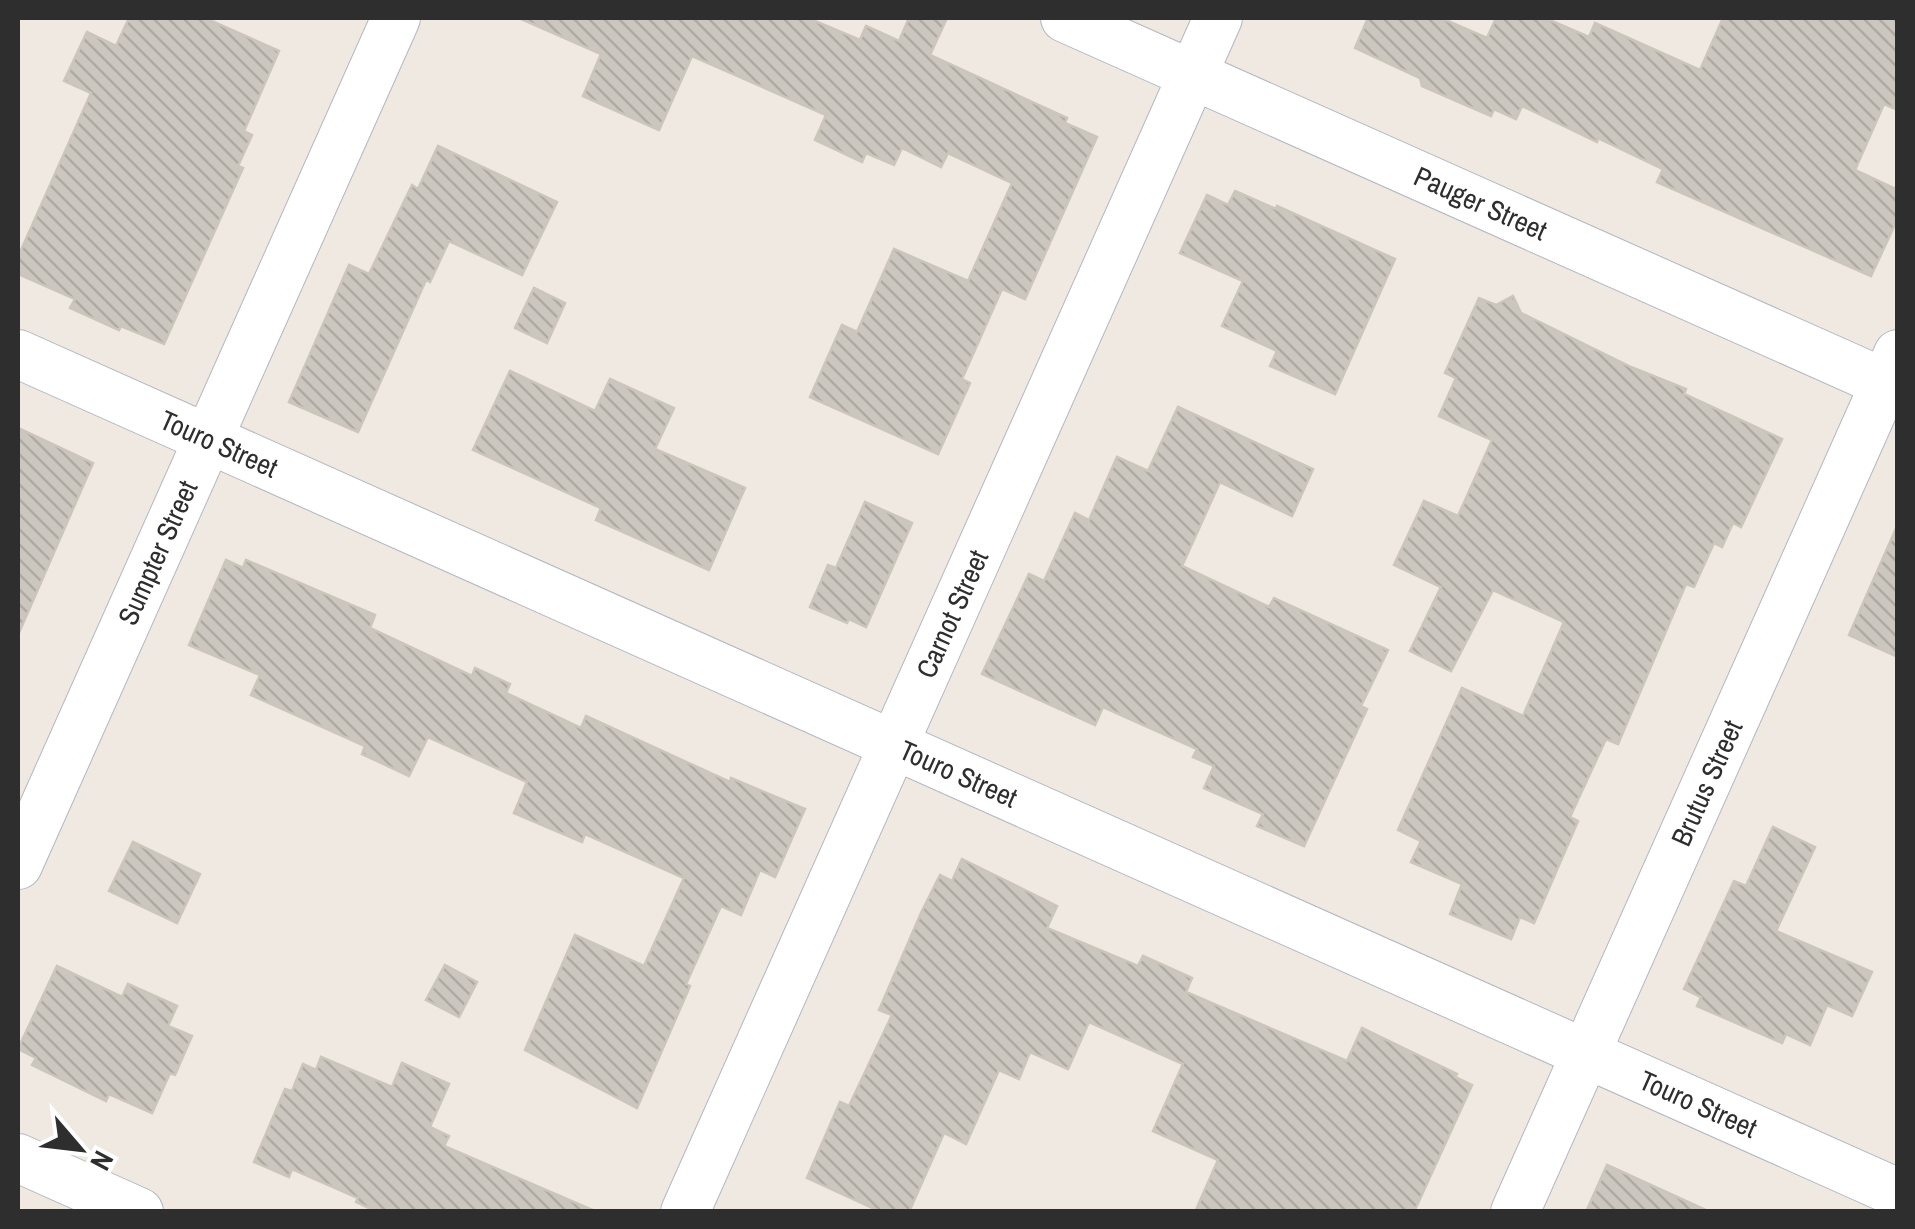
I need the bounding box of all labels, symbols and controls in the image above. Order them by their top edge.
street label: Pauger Street [1408,157,1553,249]
street label: Touro Street [154,401,284,487]
street label: Sumpter Street [109,474,206,631]
street label: Carnot Street [907,544,997,684]
street label: Brutus Street [1662,714,1751,852]
street label: Touro Street [894,731,1023,817]
street label: Touro Street [1633,1061,1763,1147]
north arrow [30,1099,130,1199]
text: N [81,1144,123,1177]

